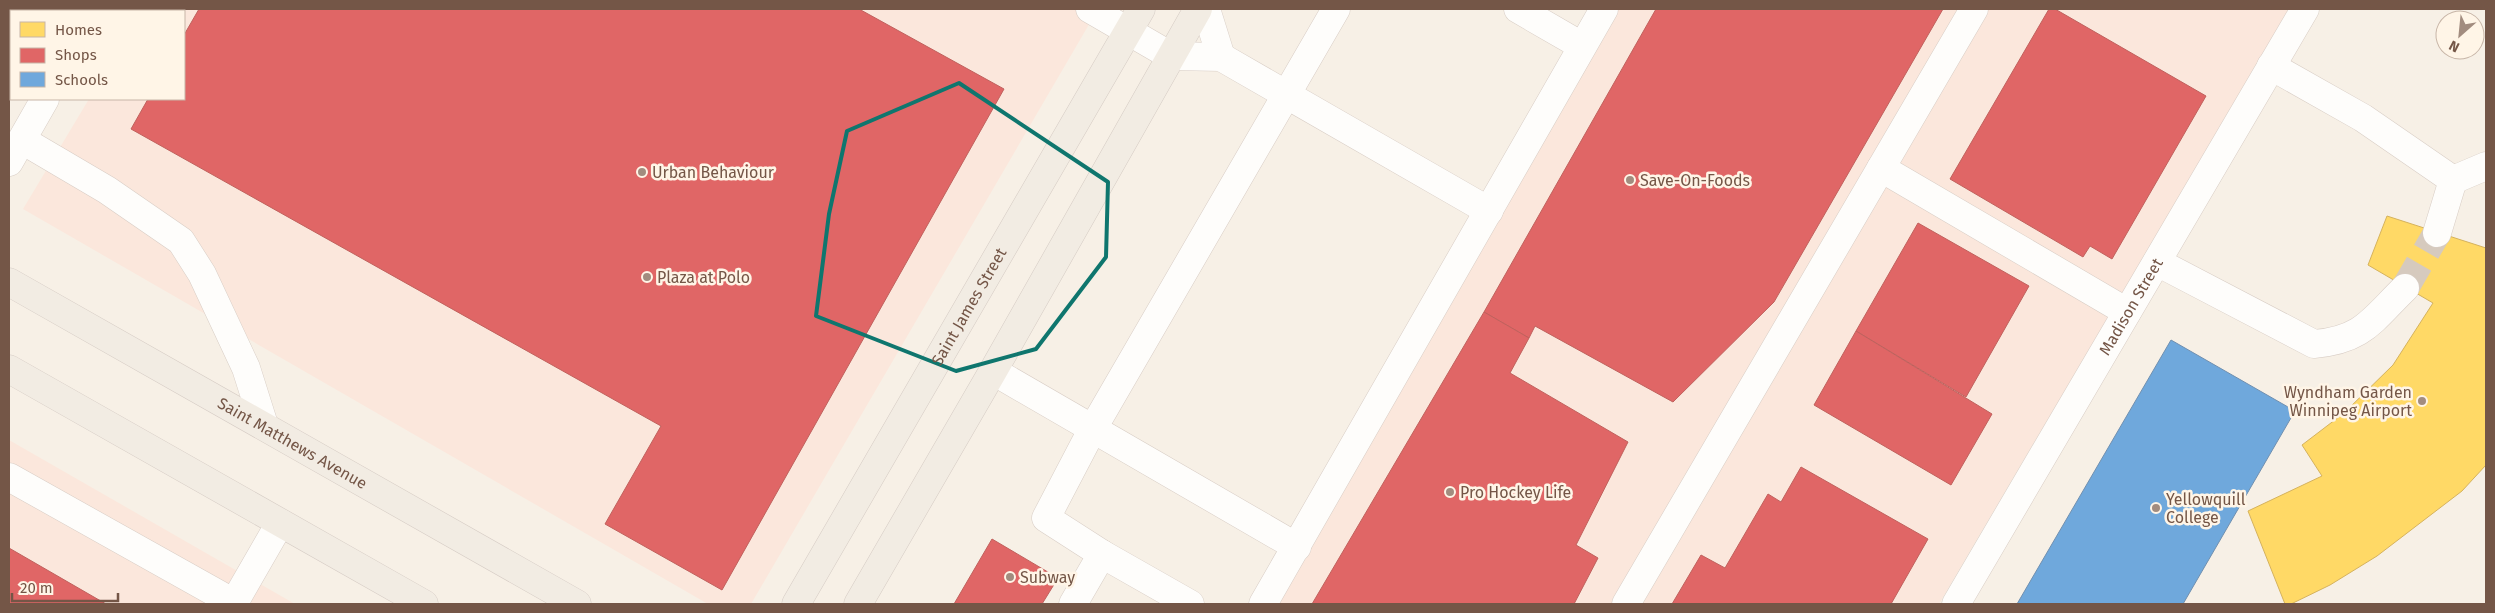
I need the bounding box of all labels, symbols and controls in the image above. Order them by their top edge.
legend [10,10,185,100]
north arrow [2435,10,2485,60]
text: Homes [55,21,102,39]
text: N [2446,36,2462,56]
text: Shops [55,46,97,64]
text: Schools [55,71,108,89]
place label: Urban Behaviour [652,163,775,182]
marker: Urban Behaviour [636,166,648,178]
place label: Save-On-Foods [1640,171,1750,190]
marker: Save-On-Foods [1624,174,1636,186]
street label: Saint James Street [927,244,1011,369]
street label: Madison Street [2095,255,2167,359]
place label: Plaza at Polo [657,268,750,287]
marker: Plaza at Polo [641,271,653,283]
place label: Wyndham Garden Winnipeg Airport [2284,383,2412,420]
street label: Saint Matthews Avenue [214,393,370,493]
marker: Wyndham Garden Winnipeg Airport [2416,395,2428,407]
place label: Pro Hockey Life [1460,483,1571,502]
marker: Pro Hockey Life [1444,486,1456,498]
place label: Yellowquill College [2166,490,2246,527]
marker: Yellowquill College [2150,502,2162,514]
place label: Subway [1020,568,1075,587]
scale bar [12,570,119,602]
marker: Subway [1004,571,1016,583]
text: 20 m [20,579,53,597]

